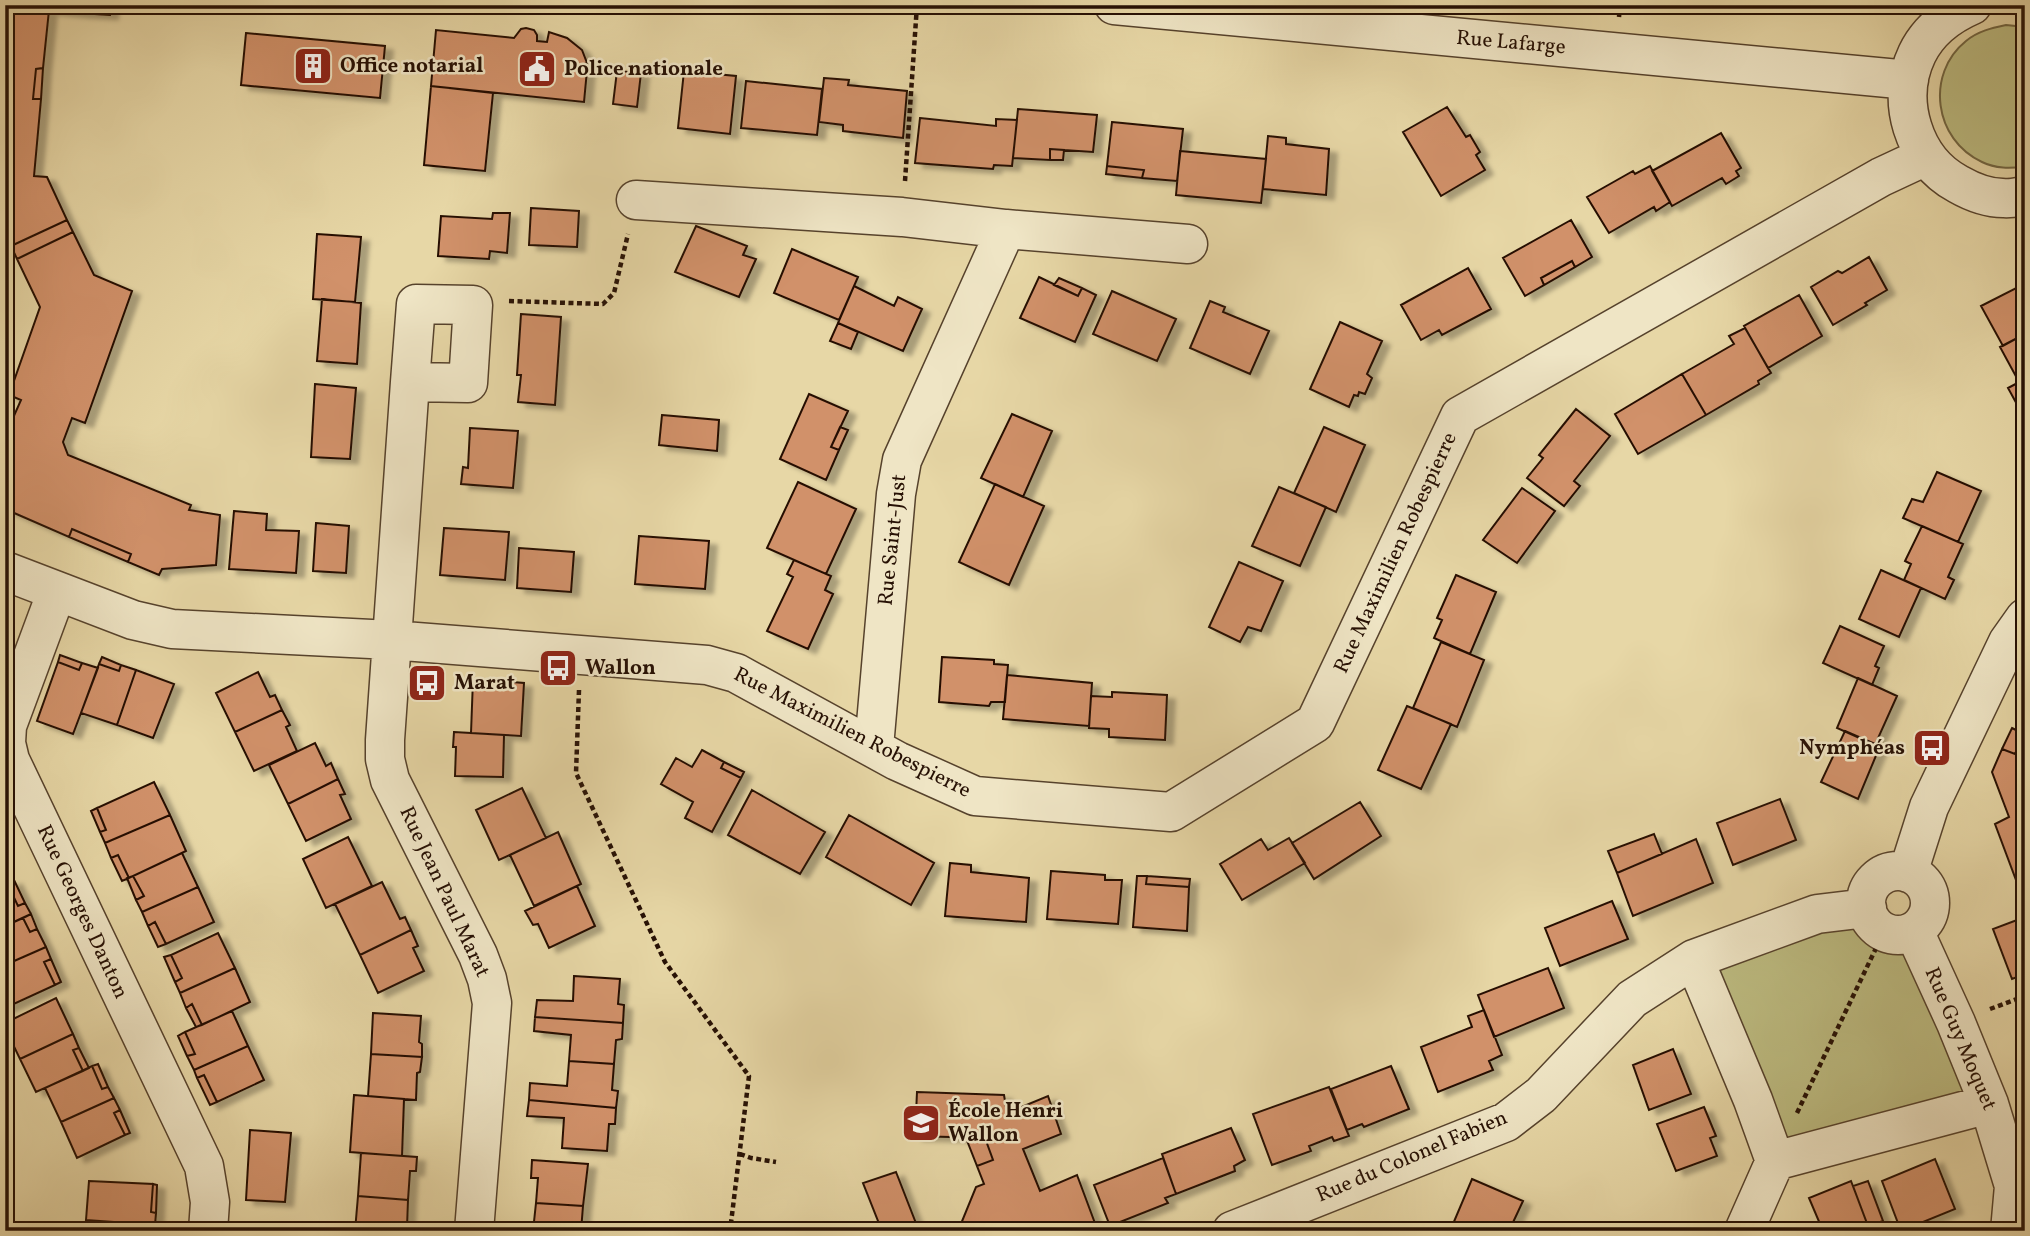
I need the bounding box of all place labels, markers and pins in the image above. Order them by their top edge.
building icon: Office notarial [292,45,334,87]
public building icon: Police nationale [516,48,558,90]
place label: Office notarial [340,52,483,81]
place label: Police nationale [564,55,723,84]
bus stop icon: Wallon [537,647,579,689]
place label: Wallon [585,654,656,683]
bus stop icon: Marat [406,662,448,704]
place label: Marat [454,669,515,698]
bus stop icon: Nymphéas [1911,727,1953,769]
place label: Nymphéas [1799,734,1905,763]
place label: École Henri Wallon [948,1097,1063,1150]
school or university icon: École Henri Wallon [900,1102,942,1144]

